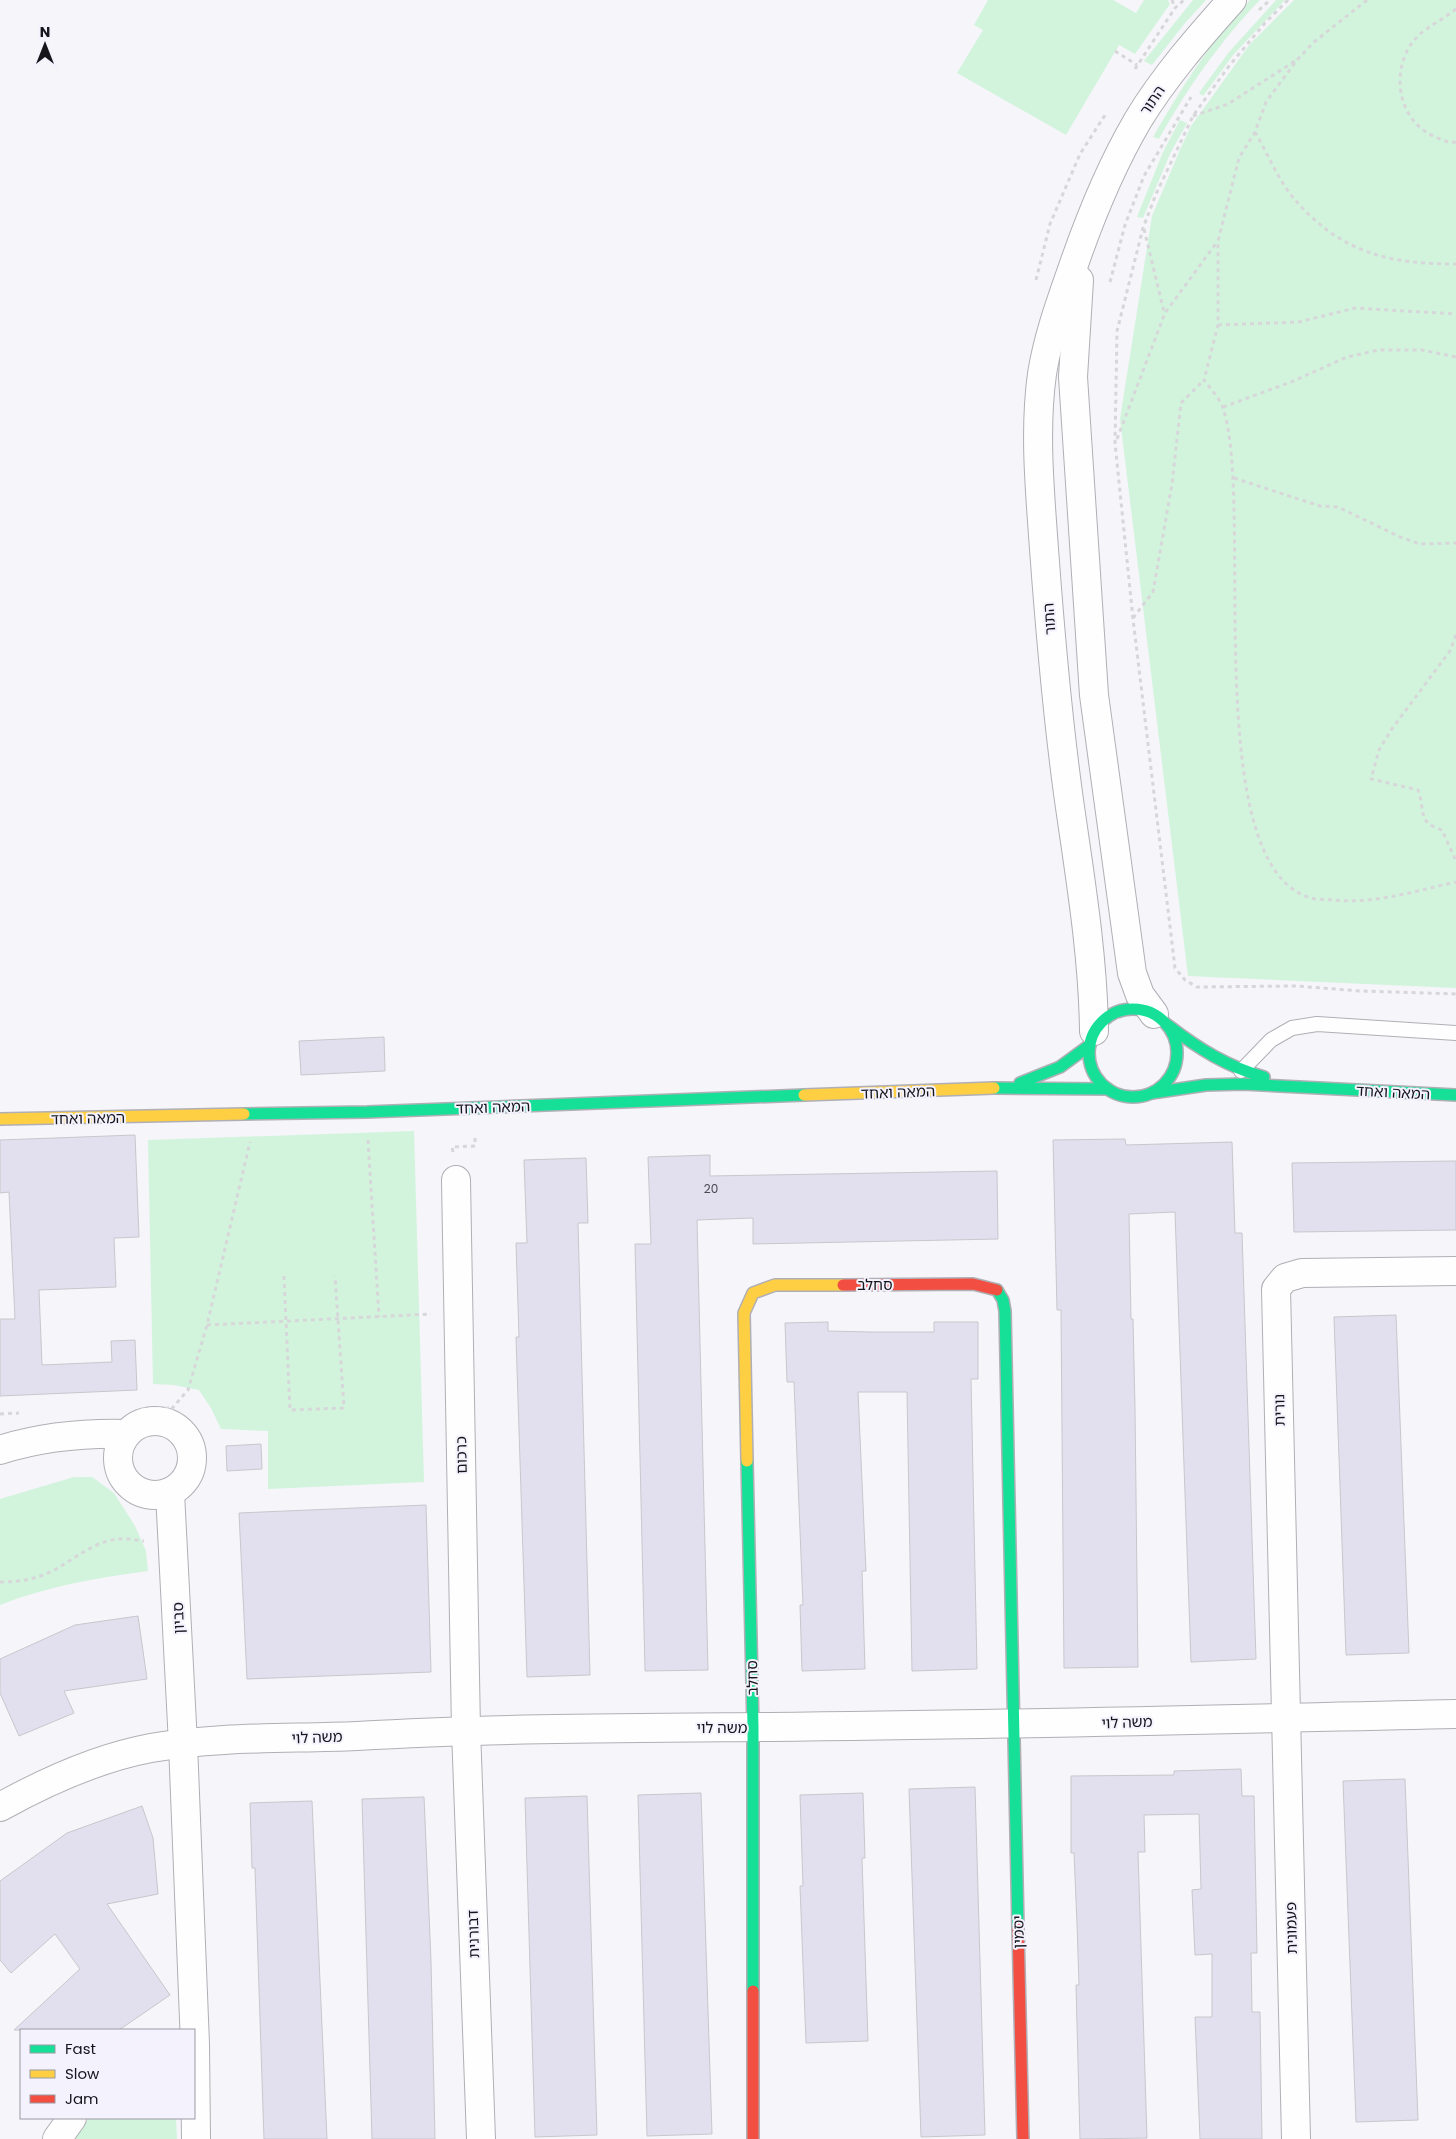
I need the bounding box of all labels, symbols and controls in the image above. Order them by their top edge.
north arrow [20,20,70,70]
text: N [40,22,50,42]
street label: התור [1134,81,1170,119]
street label: התור [1037,602,1061,636]
street label: המאה ואחד [861,1080,935,1104]
street label: המאה ואחד [1355,1080,1431,1104]
street label: המאה ואחד [456,1095,530,1119]
street label: המאה ואחד [51,1107,125,1129]
house number: 20 [704,1180,718,1197]
street label: סחלב [857,1274,893,1295]
street label: נורית [1268,1394,1290,1426]
street label: כרכום [450,1436,472,1474]
street label: סביון [167,1602,189,1634]
street label: סחלב [741,1660,763,1696]
street label: משה לוי [1101,1711,1153,1733]
street label: משה לוי [696,1717,748,1738]
street label: משה לוי [291,1726,343,1748]
street label: פעמונית [1280,1902,1302,1954]
street label: דבורנית [462,1910,484,1958]
street label: יסמין [1007,1915,1029,1949]
legend [20,2029,195,2119]
text: Fast [65,2038,96,2059]
text: Slow [65,2063,100,2084]
text: Jam [65,2088,99,2109]

